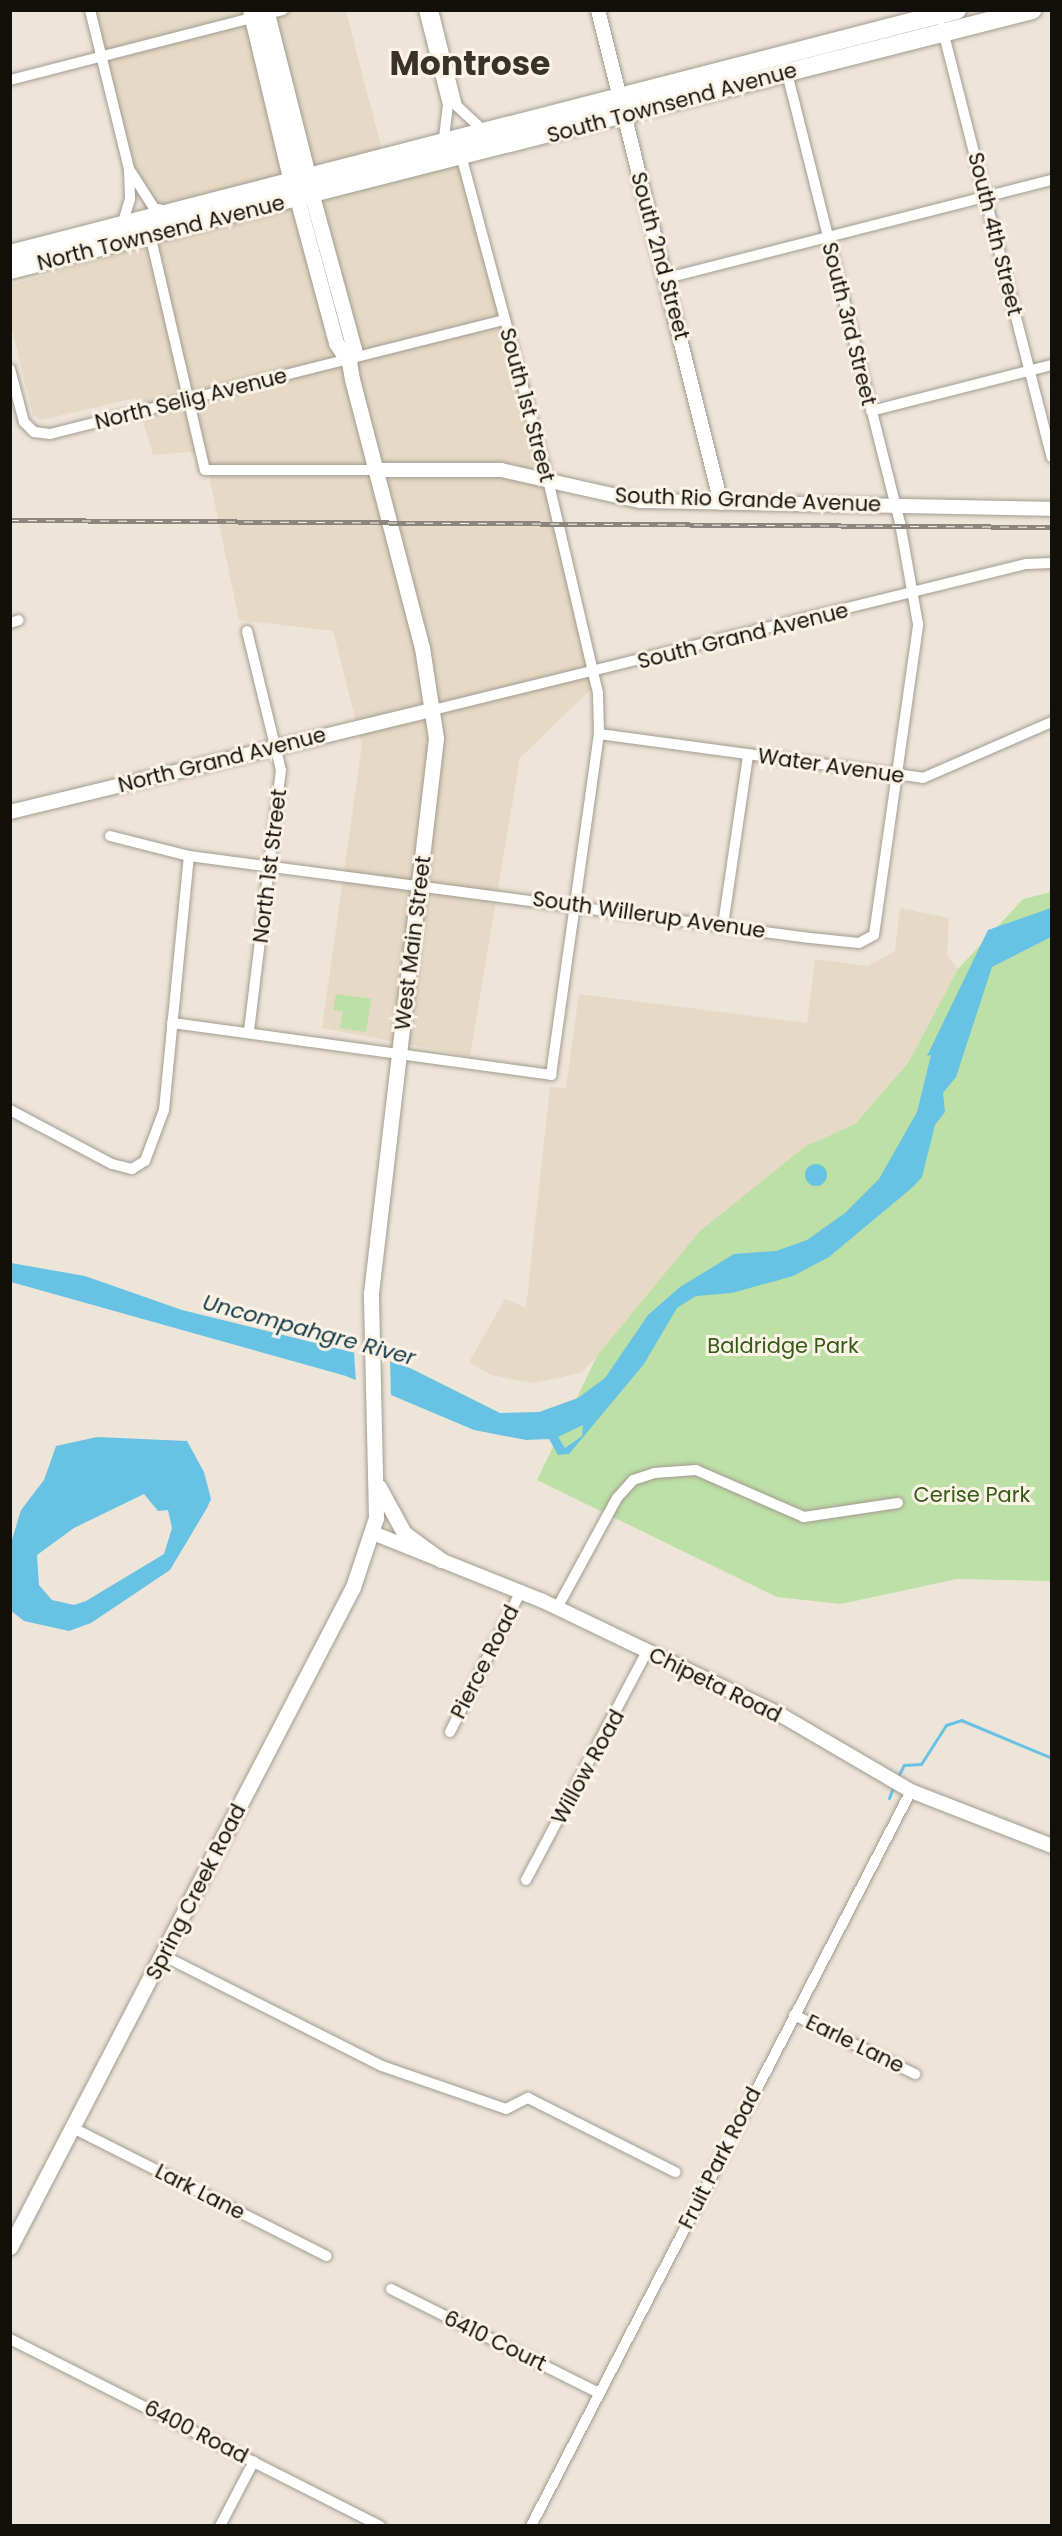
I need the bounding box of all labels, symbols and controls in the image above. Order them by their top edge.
district label: Montrose [390,44,550,84]
street label: South Townsend Avenue [544,58,800,148]
street label: South 4th Street [963,150,1027,318]
street label: South 2nd Street [625,169,695,343]
street label: North Townsend Avenue [35,190,287,276]
street label: South 3rd Street [817,240,881,408]
street label: South 1st Street [494,325,560,485]
street label: North Selig Avenue [92,363,290,435]
street label: South Rio Grande Avenue [614,483,882,517]
street label: South Grand Avenue [635,598,851,674]
street label: North Grand Avenue [116,722,328,798]
street label: Water Avenue [756,743,906,789]
street label: North 1st Street [248,787,292,945]
street label: West Main Street [390,854,436,1032]
street label: South Willerup Avenue [531,886,767,944]
water label: Uncompahgre River [200,1289,418,1371]
park label: Baldridge Park [707,1333,859,1359]
park label: Cerise Park [914,1482,1030,1508]
street label: Pierce Road [446,1601,524,1723]
street label: Chipeta Road [645,1642,785,1728]
street label: Willow Road [546,1705,630,1829]
street label: Spring Creek Road [141,1800,251,1984]
street label: Earle Lane [802,2009,908,2079]
street label: Fruit Park Road [673,2083,767,2233]
street label: Lark Lane [151,2159,249,2225]
street label: 6410 Court [440,2305,550,2377]
street label: 6400 Road [140,2395,252,2469]

